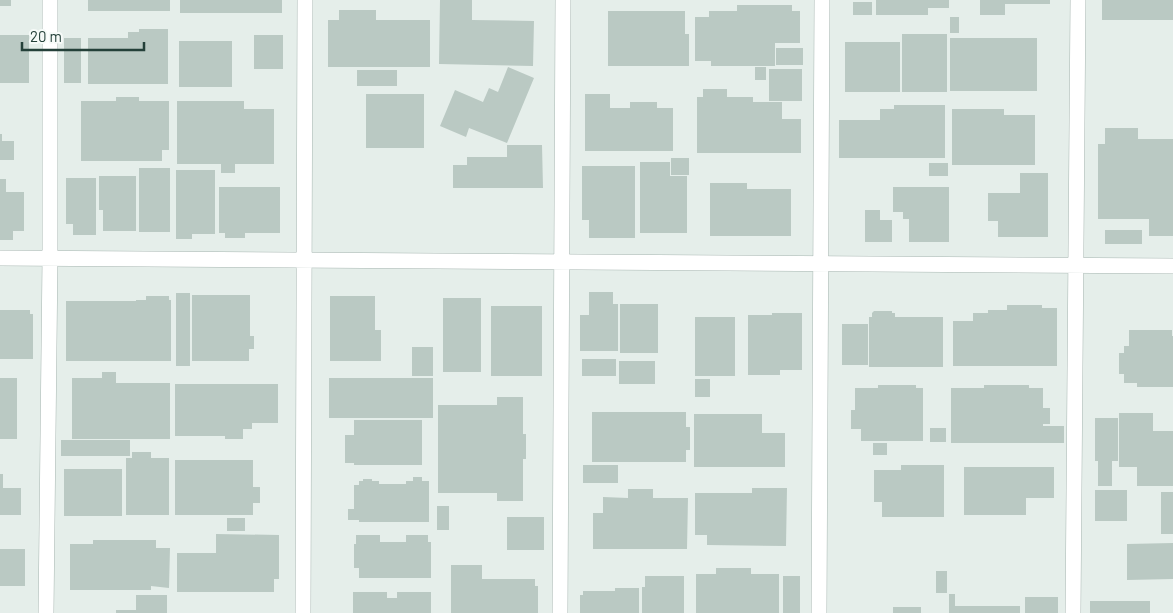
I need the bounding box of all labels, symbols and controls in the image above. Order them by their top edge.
scale bar [22,20,145,52]
text: 20 m [30,27,62,45]

